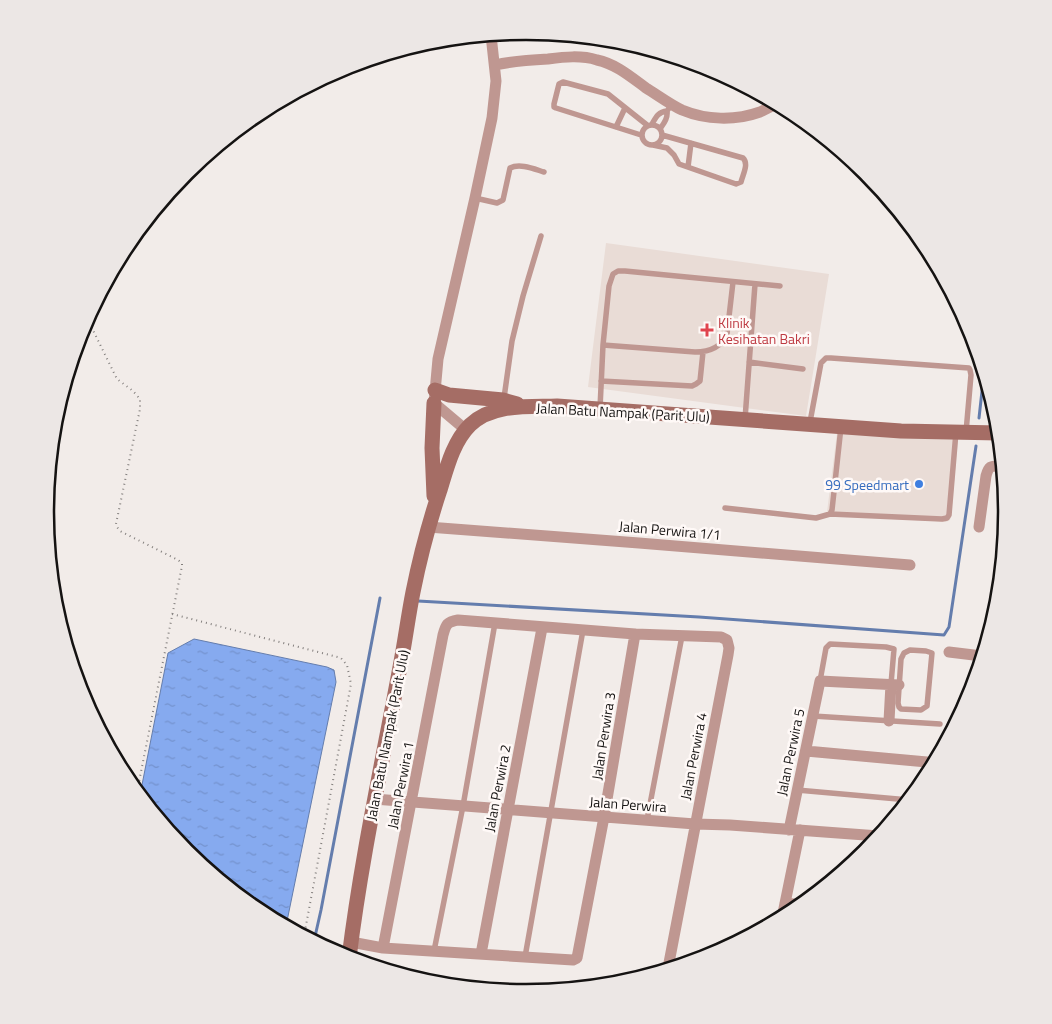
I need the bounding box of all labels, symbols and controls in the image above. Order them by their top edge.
place label: Klinik Kesihatan Bakri [718,312,810,349]
marker: Klinik Kesihatan Bakri [700,323,714,337]
street label: Jalan Batu Nampak (Parit Ulu) [536,397,710,427]
place label: 99 Speedmart [825,474,909,495]
marker: 99 Speedmart [913,478,925,490]
street label: Jalan Perwira 1/1 [618,515,722,545]
street label: Jalan Batu Nampak (Parit Ulu) [360,648,414,822]
street label: Jalan Perwira 3 [586,691,620,781]
street label: Jalan Perwira 5 [771,706,810,798]
street label: Jalan Perwira 4 [674,710,712,801]
street label: Jalan Perwira 1 [381,740,419,830]
street label: Jalan Perwira 2 [478,743,516,833]
street label: Jalan Perwira [589,791,667,817]

